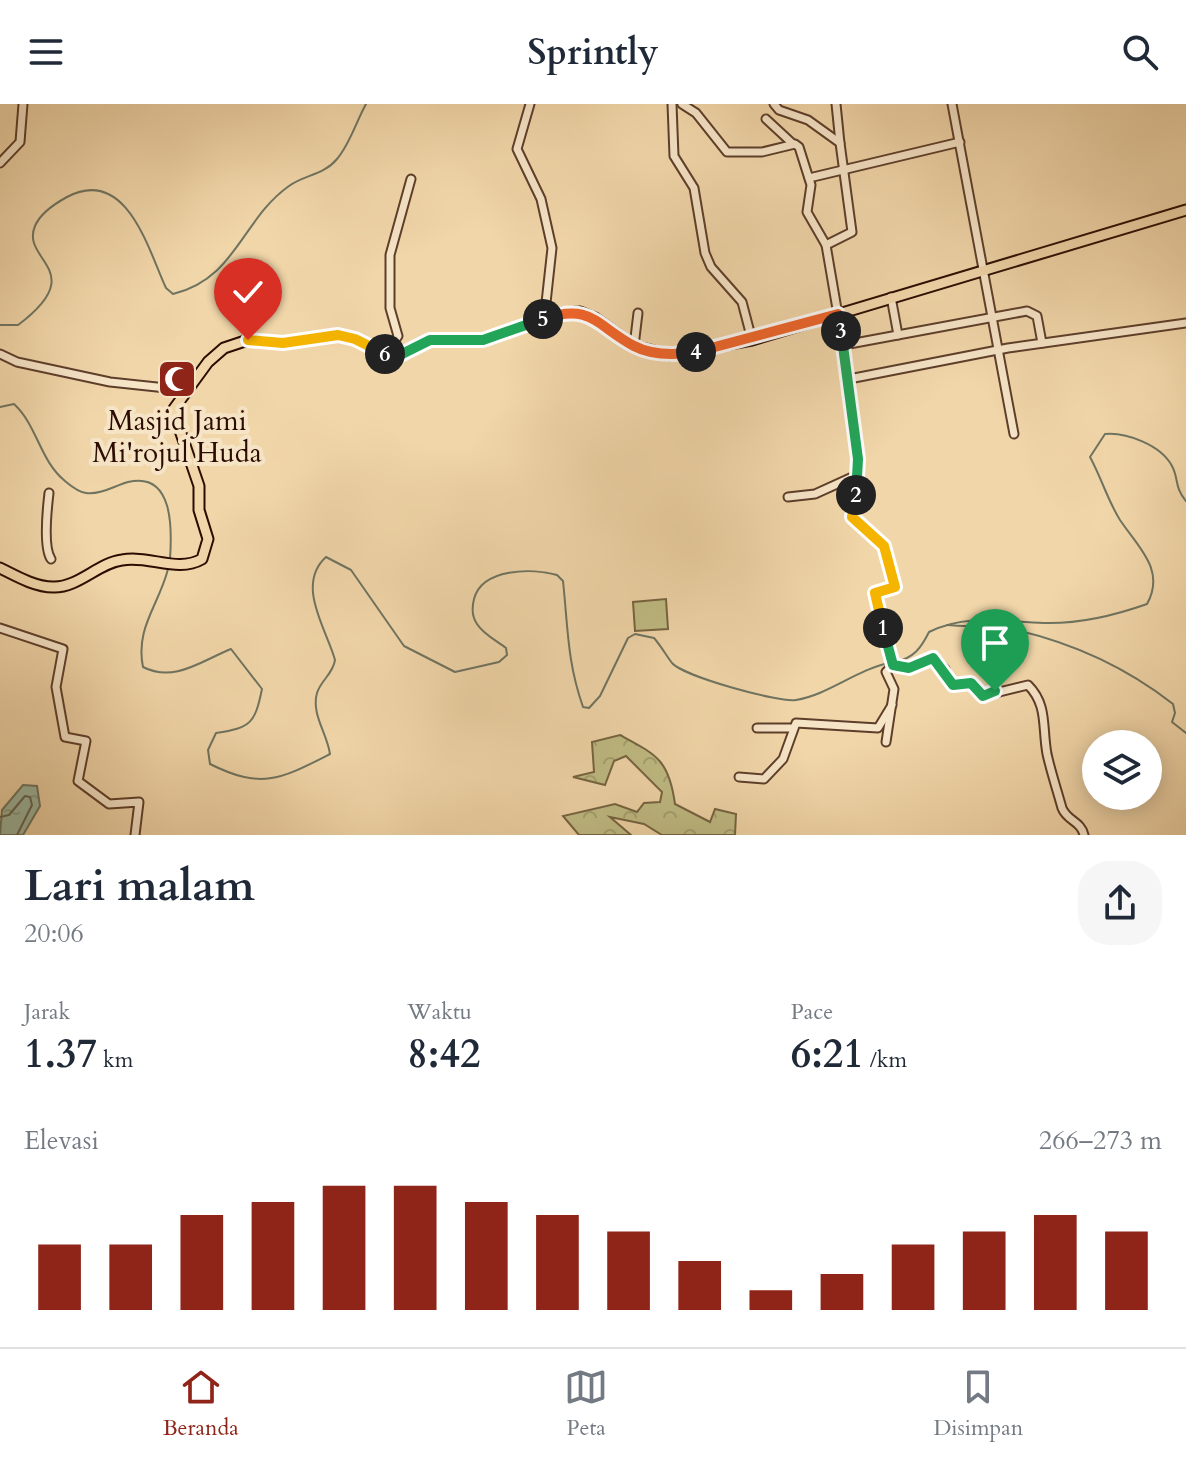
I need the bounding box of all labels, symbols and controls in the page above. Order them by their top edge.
text: Sprintly [527,28,659,77]
icon: menu [24,30,68,74]
icon: search [1118,30,1162,74]
pin [214,258,282,340]
icon: check [226,270,270,314]
pin: 5 [523,299,563,339]
text: 5 [537,304,549,334]
pin: 3 [821,311,861,351]
text: 3 [835,316,847,346]
pin: 4 [676,332,716,372]
pin: 6 [365,334,405,374]
text: 4 [690,337,702,367]
text: 6 [379,339,391,369]
mosque icon: Masjid Jami Mi'rojul Huda [156,358,198,400]
place label: Masjid Jami Mi'rojul Huda [92,402,262,472]
pin: 2 [836,475,876,515]
text: 2 [850,480,862,510]
pin: 1 [863,608,903,648]
pin [961,609,1029,691]
text: 1 [877,613,889,643]
icon: arrive [973,621,1017,665]
map controls [1082,730,1162,810]
button: layers [1082,730,1162,810]
text: Lari malam [24,856,255,916]
button: share [1078,861,1162,945]
text: 20:06 [24,916,84,951]
text: Jarak [24,997,70,1027]
text: Waktu [407,997,472,1027]
text: Pace [791,997,833,1027]
text: 1.37 [24,1027,97,1082]
text: 8:42 [407,1027,480,1082]
text: 6:21 [791,1027,864,1082]
text: km [97,1045,133,1075]
text: /km [864,1045,907,1075]
text: Elevasi [24,1123,99,1158]
text: 266–273 m [1039,1123,1162,1158]
tab: Beranda [163,1365,239,1443]
tab: Peta [564,1365,608,1443]
tab: Disimpan [933,1365,1023,1443]

